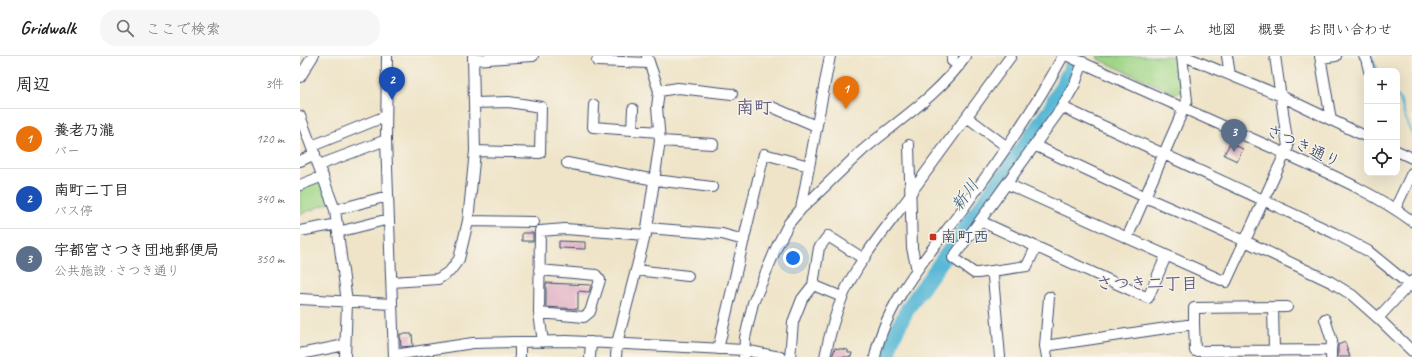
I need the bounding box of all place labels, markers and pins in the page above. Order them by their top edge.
pin: 2 [379,67,405,100]
pin: 1 [833,76,859,109]
pin: 3 [1221,119,1247,152]
place label: 南町西 [941,227,989,247]
marker: 南町西 [928,232,938,242]

